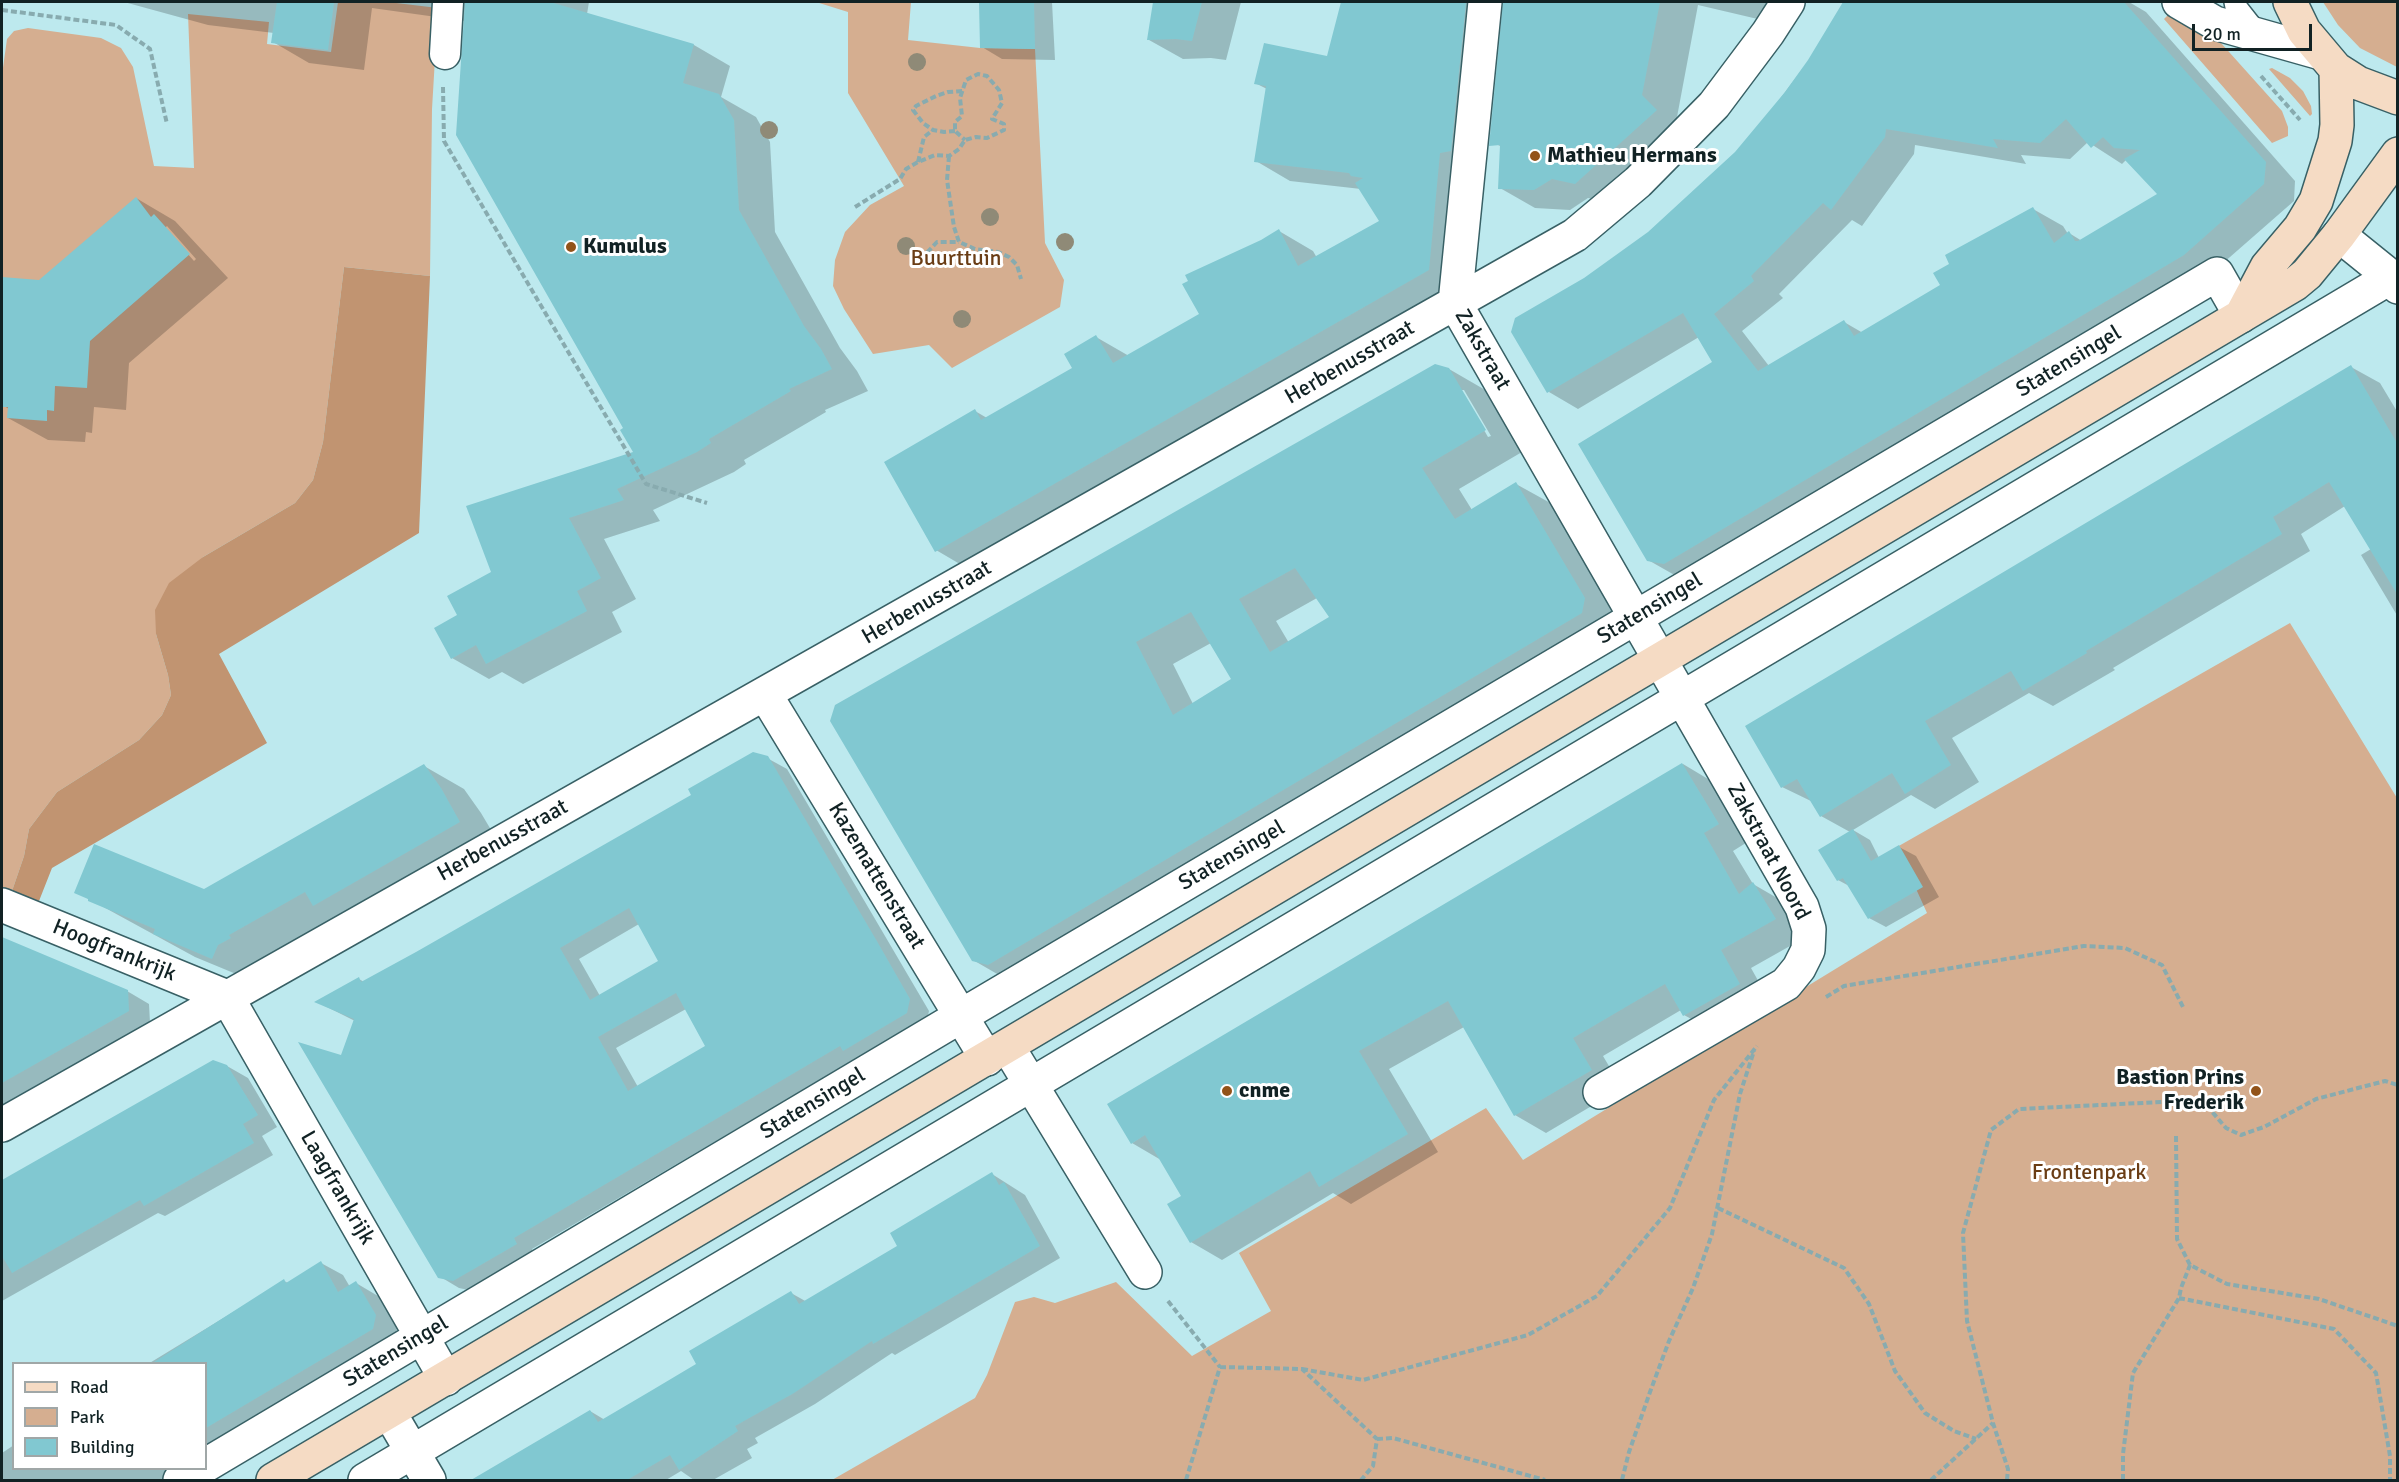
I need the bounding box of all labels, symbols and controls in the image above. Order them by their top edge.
scale bar [2195,12,2315,50]
text: 20 m [2203,23,2241,45]
place label: Mathieu Hermans [1547,143,1717,169]
marker: Mathieu Hermans [1528,149,1542,163]
place label: Kumulus [583,234,667,260]
marker: Kumulus [564,240,578,254]
park label: Buurttuin [910,246,1002,272]
street label: Zakstraat [1448,305,1516,395]
street label: Herbenusstraat [1281,315,1419,411]
street label: Statensingel [2012,320,2126,404]
street label: Herbenusstraat [858,555,996,651]
street label: Statensingel [1593,567,1707,651]
street label: Zakstraat Noord [1721,779,1815,925]
street label: Herbenusstraat [433,794,573,888]
street label: Kazemattenstraat [822,798,930,954]
street label: Statensingel [1174,815,1290,897]
street label: Hoogfrankrijk [48,914,180,988]
street label: Statensingel [756,1062,870,1146]
place label: Bastion Prins Frederik [2116,1065,2244,1116]
place label: cnme [1239,1078,1290,1104]
marker: cnme [1220,1084,1234,1098]
marker: Bastion Prins Frederik [2249,1084,2263,1098]
street label: Laagfrankrijk [294,1127,380,1249]
park label: Frontenpark [2032,1160,2146,1186]
street label: Statensingel [339,1310,453,1394]
legend [12,1362,207,1470]
text: Road [70,1376,109,1398]
text: Park [70,1406,105,1428]
text: Building [70,1436,134,1458]

